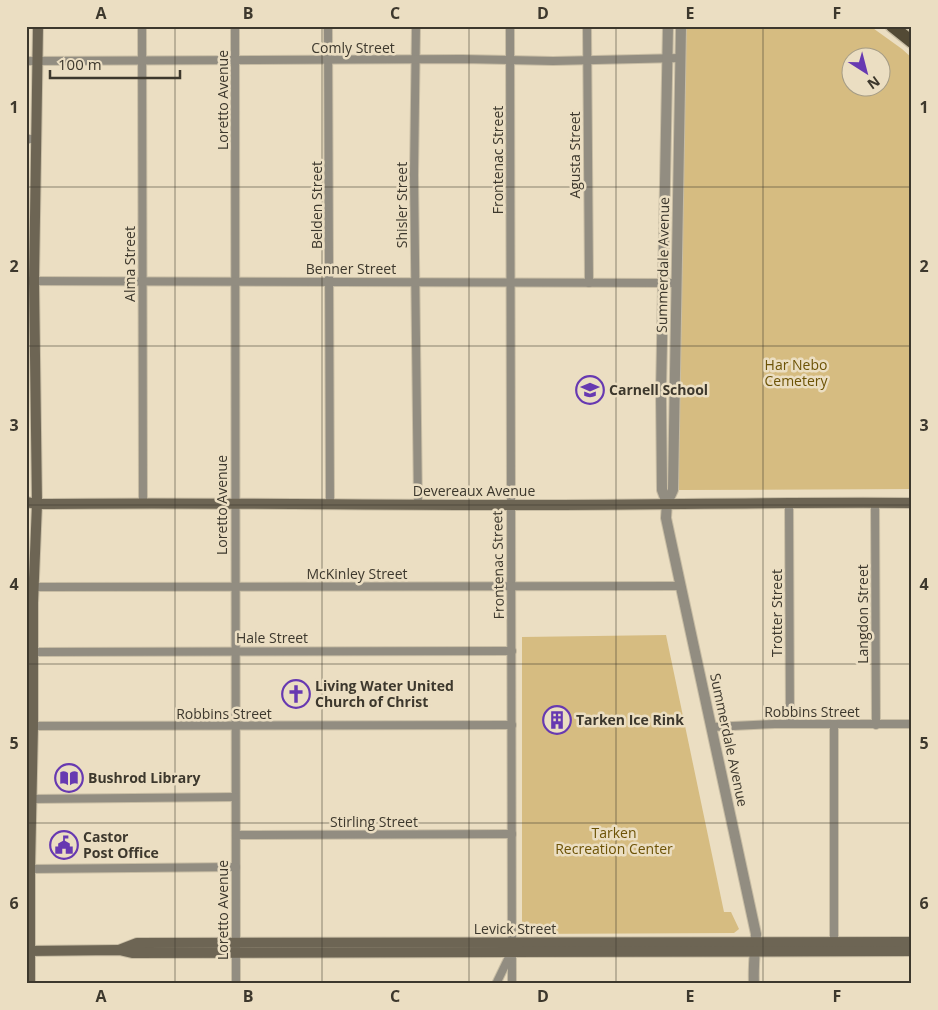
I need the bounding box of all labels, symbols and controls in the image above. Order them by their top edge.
text: A [95,2,107,24]
text: B [243,2,253,24]
text: C [390,2,400,24]
text: D [537,2,549,24]
text: E [686,2,695,24]
text: F [833,2,841,24]
street label: Comly Street [311,38,395,57]
scale bar [50,48,180,80]
north arrow [840,48,890,98]
street label: Loretto Avenue [213,50,232,150]
text: 100 m [58,54,102,74]
text: N [864,72,884,94]
text: 1 [9,96,19,118]
text: 1 [919,96,929,118]
street label: Frontenac Street [488,106,507,214]
street label: Agusta Street [565,111,584,199]
street label: Belden Street [307,161,326,249]
street label: Shisler Street [392,162,411,248]
street label: Summerdale Avenue [652,197,673,333]
street label: Alma Street [120,226,139,302]
text: 2 [9,255,19,277]
text: 2 [919,255,929,277]
street label: Benner Street [306,259,396,278]
park label: Har Nebo Cemetery [764,355,829,390]
school or university icon: Carnell School [575,375,605,405]
place label: Carnell School [609,380,708,399]
text: 3 [9,414,19,436]
text: 3 [919,414,929,436]
street label: Loretto Avenue [212,455,231,555]
street label: Devereaux Avenue [413,481,535,500]
street label: Frontenac Street [487,511,508,619]
street label: McKinley Street [306,564,408,583]
street label: Langdon Street [853,564,872,664]
street label: Trotter Street [767,569,786,657]
text: 4 [9,573,19,595]
text: 4 [919,573,929,595]
street label: Hale Street [236,628,308,647]
street label: Summerdale Avenue [706,671,753,808]
place label: Living Water United Church of Christ [315,676,454,711]
church icon: Living Water United Church of Christ [281,679,311,709]
street label: Robbins Street [764,702,860,721]
street label: Robbins Street [176,704,272,723]
building icon: Tarken Ice Rink [542,705,572,735]
place label: Tarken Ice Rink [576,710,684,729]
text: 5 [9,732,19,754]
text: 5 [919,732,929,754]
library icon: Bushrod Library [54,763,84,793]
place label: Bushrod Library [88,768,201,787]
street label: Stirling Street [330,812,418,831]
park label: Tarken Recreation Center [555,823,673,858]
place label: Castor Post Office [83,827,159,862]
public building icon: Castor Post Office [49,830,79,860]
street label: Loretto Avenue [213,860,232,960]
text: 6 [9,892,19,914]
text: 6 [919,892,929,914]
street label: Levick Street [474,919,556,938]
text: A [95,985,107,1007]
text: B [243,985,253,1007]
text: C [390,985,400,1007]
text: D [537,985,549,1007]
text: E [686,985,695,1007]
text: F [833,985,841,1007]

